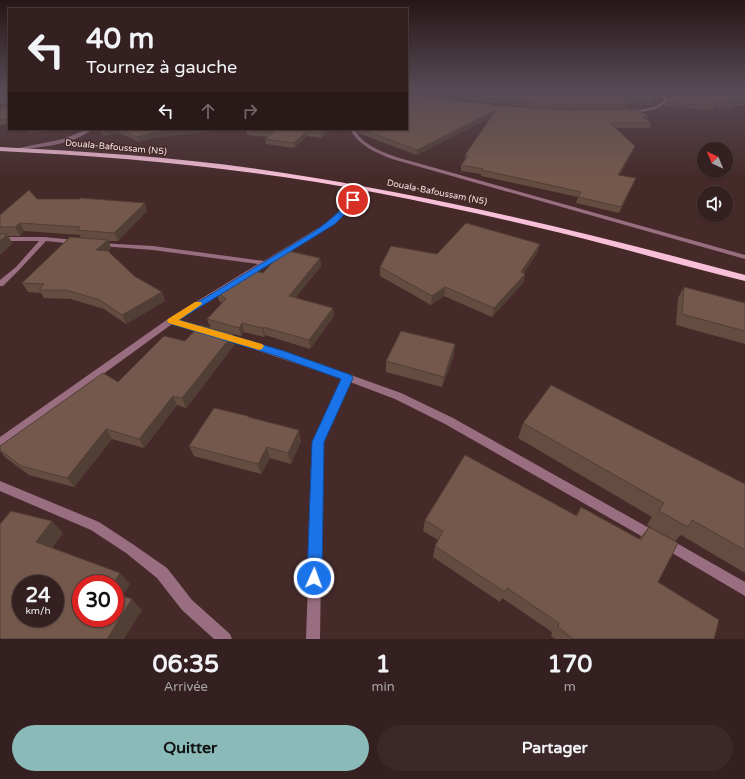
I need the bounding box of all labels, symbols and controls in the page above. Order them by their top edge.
text: 40 m [86,22,154,56]
icon: left [20,24,72,76]
text: Tournez à gauche [86,56,237,78]
icon: left [155,100,177,122]
icon: ahead [197,100,219,122]
icon: right [239,100,261,122]
street label: Douala-Bafoussam (N5) [65,138,167,157]
north arrow [697,142,733,178]
map controls [697,142,733,222]
street label: Douala-Bafoussam (N5) [386,177,488,208]
pin [336,183,370,217]
button: sound [697,186,733,222]
icon: arrive [342,189,364,211]
position arrow [293,557,335,599]
speed limit sign: 30 [72,575,124,627]
text: 24 [25,584,51,608]
text: km/h [25,605,51,617]
text: 06:35 [153,650,219,679]
text: 1 [376,650,391,679]
text: 170 [547,650,592,679]
text: Arrivée [164,679,208,695]
text: min [372,679,395,695]
text: m [564,679,576,695]
button: Quitter [12,725,369,771]
button: Partager [377,725,733,771]

